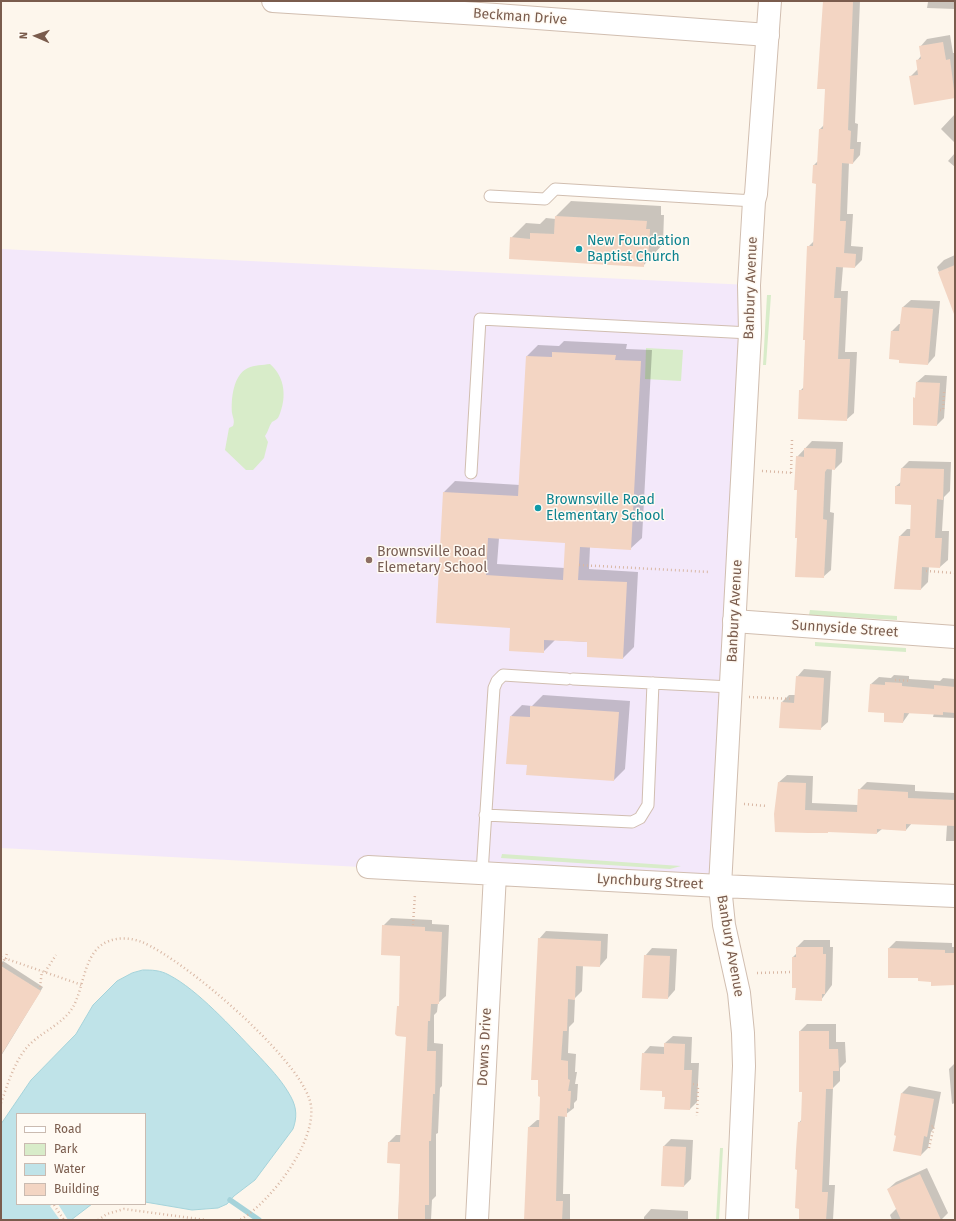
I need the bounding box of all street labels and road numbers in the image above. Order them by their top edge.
street label: Beckman Drive [472,5,568,29]
street label: Banbury Avenue [741,236,761,340]
street label: Banbury Avenue [724,559,746,663]
street label: Sunnyside Street [791,617,899,641]
street label: Lynchburg Street [596,871,704,893]
street label: Banbury Avenue [713,894,747,998]
street label: Downs Drive [475,1007,495,1087]

